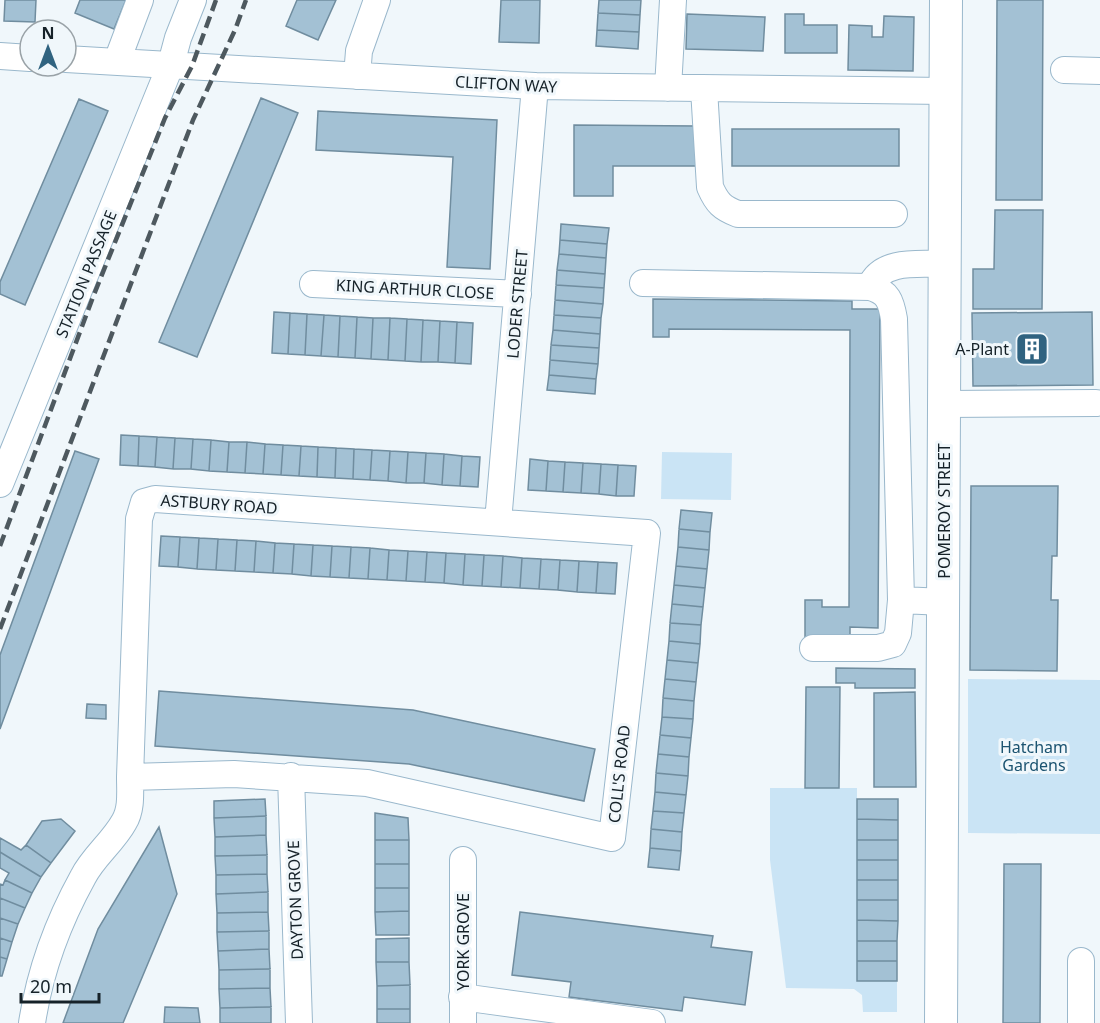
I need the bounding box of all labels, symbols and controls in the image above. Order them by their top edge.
north arrow [18,18,78,78]
text: N [41,22,55,44]
street label: CLIFTON WAY [454,70,559,98]
street label: STATION PASSAGE [50,207,122,341]
street label: LODER STREET [501,248,533,360]
street label: KING ARTHUR CLOSE [335,274,495,304]
building icon: A-Plant [1014,331,1050,367]
place label: A-Plant [955,338,1009,360]
street label: POMEROY STREET [933,443,955,579]
street label: ASTBURY ROAD [160,489,278,519]
street label: COLL'S ROAD [603,724,635,824]
park label: Hatcham Gardens [1000,736,1068,776]
street label: DAYTON GROVE [282,840,308,960]
street label: YORK GROVE [452,893,474,991]
scale bar [21,966,99,1004]
text: 20 m [30,974,72,998]

